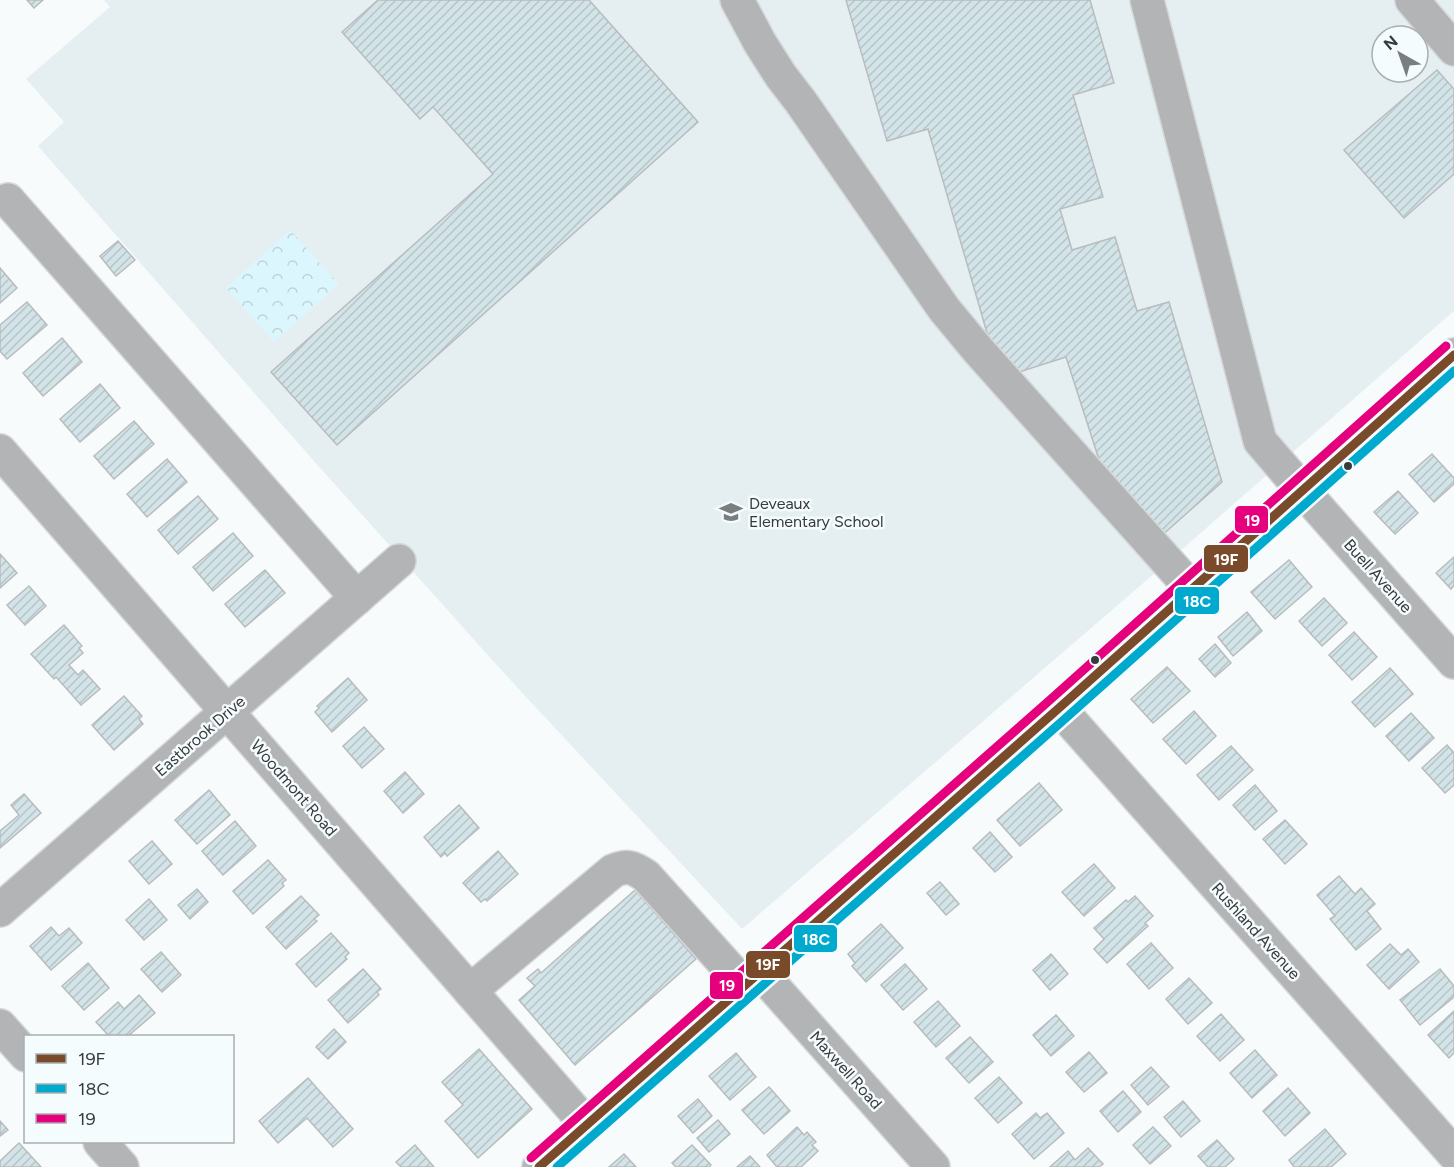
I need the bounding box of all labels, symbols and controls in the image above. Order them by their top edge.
north arrow [1370,24,1430,84]
text: N [1380,32,1402,54]
unlabelled marker [1342,460,1354,472]
place label: Deveaux Elementary School [749,494,883,531]
school or university icon: Deveaux Elementary School [718,499,744,525]
line badge: 19 [1234,505,1269,534]
text: 19 [1244,511,1260,530]
street label: Buell Avenue [1340,535,1416,617]
line badge: 19F [1203,544,1249,573]
text: 19F [1214,550,1239,569]
line badge: 18C [1174,586,1220,615]
text: 18C [1183,592,1211,611]
unlabelled marker [1089,654,1101,666]
street label: Eastbrook Drive [151,692,249,780]
street label: Woodmont Road [247,736,341,840]
street label: Rushland Avenue [1208,879,1305,983]
line badge: 18C [793,924,838,953]
text: 18C [802,930,830,949]
line badge: 19F [745,950,791,979]
text: 19F [756,955,781,974]
line badge: 19 [709,971,744,1000]
text: 19 [719,976,735,995]
street label: Maxwell Road [806,1027,886,1113]
legend [24,1035,234,1143]
text: 19F [78,1048,106,1070]
text: 18C [78,1078,109,1100]
text: 19 [78,1108,96,1130]

